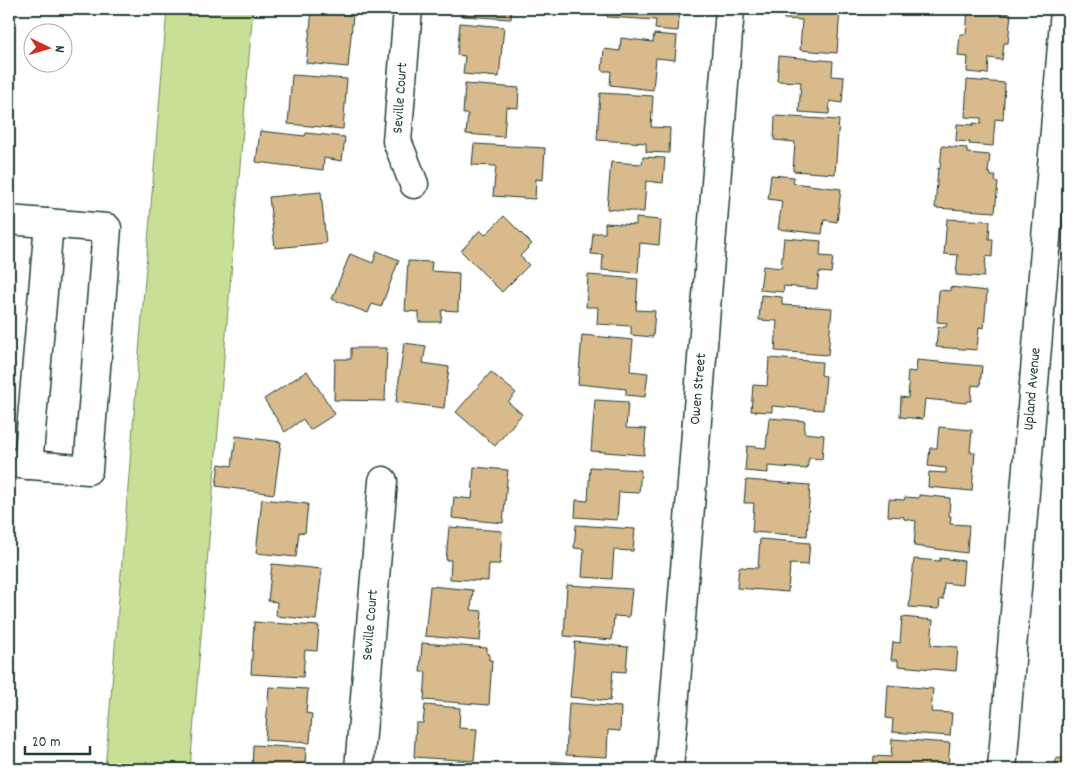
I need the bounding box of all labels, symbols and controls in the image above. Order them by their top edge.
north arrow [22,22,72,72]
text: N [49,45,69,53]
street label: Seville Court [388,61,414,134]
street label: Upland Avenue [1018,346,1048,431]
street label: Owen Street [685,352,713,426]
street label: Seville Court [357,588,385,661]
scale bar [25,723,90,755]
text: 20 m [32,732,60,754]

